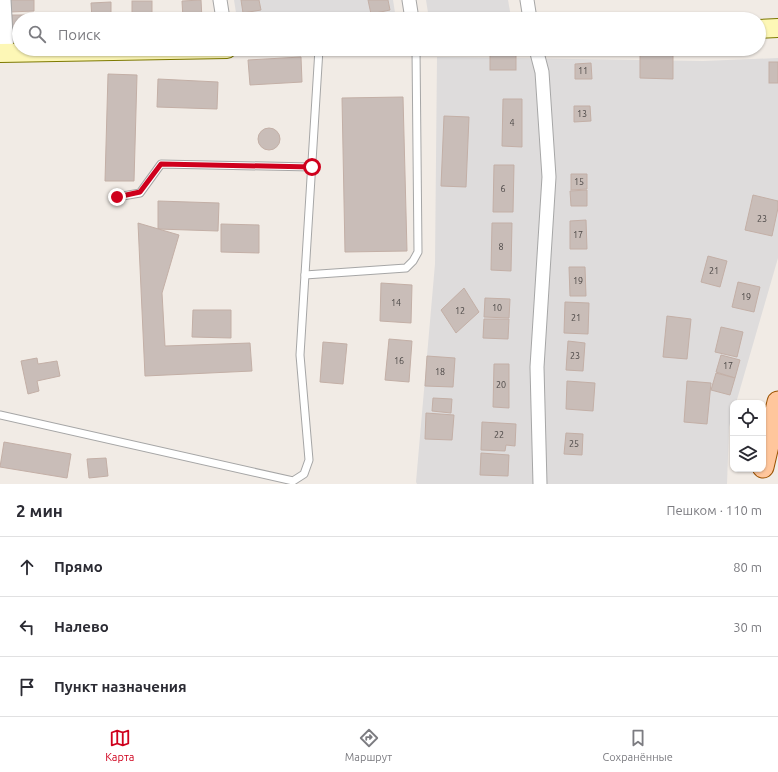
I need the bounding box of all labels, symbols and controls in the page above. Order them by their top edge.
search box [12,12,766,56]
icon: search [26,23,48,45]
text: Поиск [58,26,101,43]
house number: 11 [578,66,588,76]
house number: 13 [577,109,587,119]
house number: 4 [509,118,515,128]
route start [303,158,321,176]
house number: 15 [574,177,584,187]
house number: 6 [500,184,506,194]
route end [108,188,126,206]
house number: 23 [757,214,767,224]
house number: 17 [573,230,583,240]
house number: 8 [498,242,504,252]
house number: 21 [709,266,719,276]
house number: 19 [573,276,583,286]
house number: 19 [741,292,751,302]
house number: 14 [391,298,401,308]
house number: 10 [492,303,502,313]
house number: 12 [455,306,465,316]
house number: 21 [571,313,581,323]
house number: 23 [570,351,580,361]
house number: 16 [394,356,404,366]
house number: 17 [723,361,733,371]
house number: 18 [435,367,445,377]
house number: 20 [496,380,506,390]
map controls [730,400,766,472]
button: locate [730,400,766,436]
house number: 22 [494,430,504,440]
button: layers [730,436,766,472]
house number: 25 [569,439,579,449]
text: 2 мин [16,501,63,520]
text: Пешком · 110 m [666,503,762,517]
icon: ahead [16,556,38,578]
text: Прямо [54,558,103,575]
text: 80 m [733,560,762,574]
icon: left [16,616,38,638]
text: Налево [54,618,109,635]
text: 30 m [733,620,762,634]
icon: arrive [16,676,38,698]
text: Пункт назначения [54,678,187,695]
tab: Карта [105,727,134,763]
tab: Маршрут [345,727,392,763]
tab: Сохранённые [603,727,673,763]

